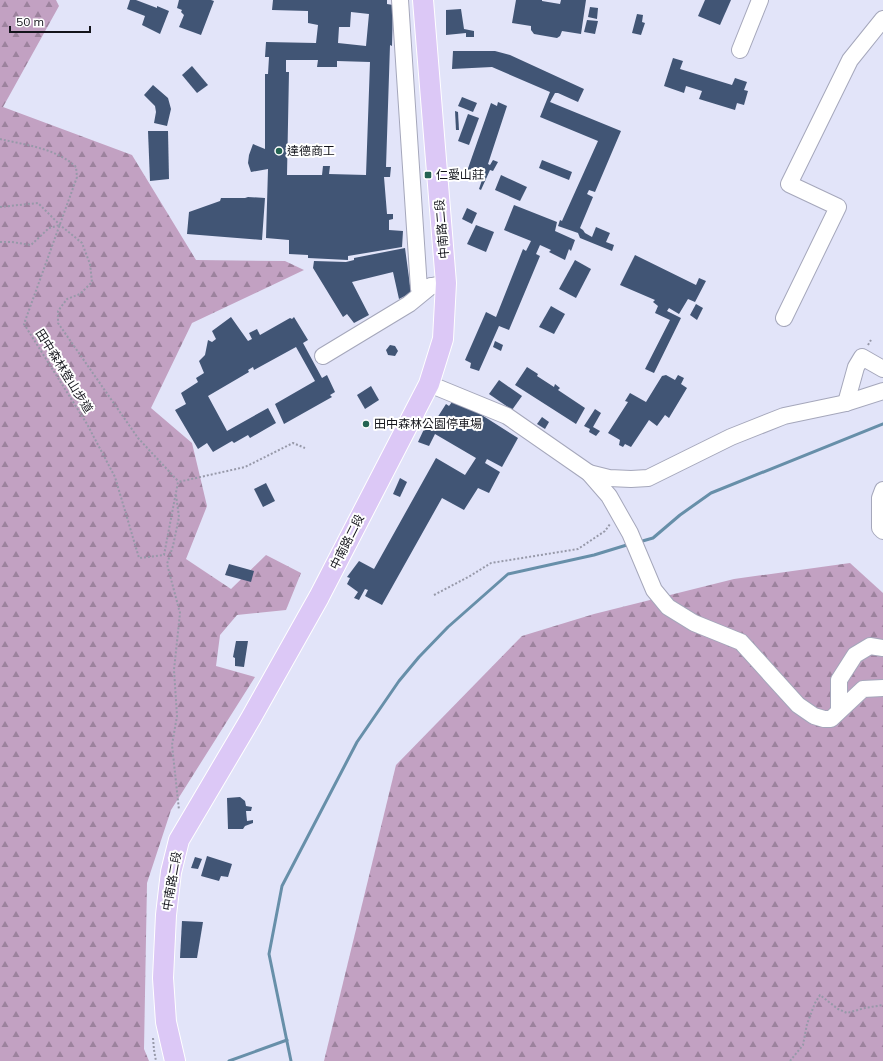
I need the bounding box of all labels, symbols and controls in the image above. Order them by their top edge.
scale bar [10,8,90,34]
text: 50 m [16,14,44,29]
place label: 達德商工 [287,143,335,158]
marker: 達德商工 [274,146,284,156]
place label: 仁愛山莊 [436,167,484,182]
marker: 仁愛山莊 [423,170,433,180]
street label: 中南路二段 [431,198,452,260]
street label: 田中森林登山步道 [33,326,96,415]
place label: 田中森林公園停車場 [374,416,482,431]
marker: 田中森林公園停車場 [361,419,371,429]
street label: 中南路二段 [326,512,367,572]
street label: 中南路二段 [159,850,184,912]

